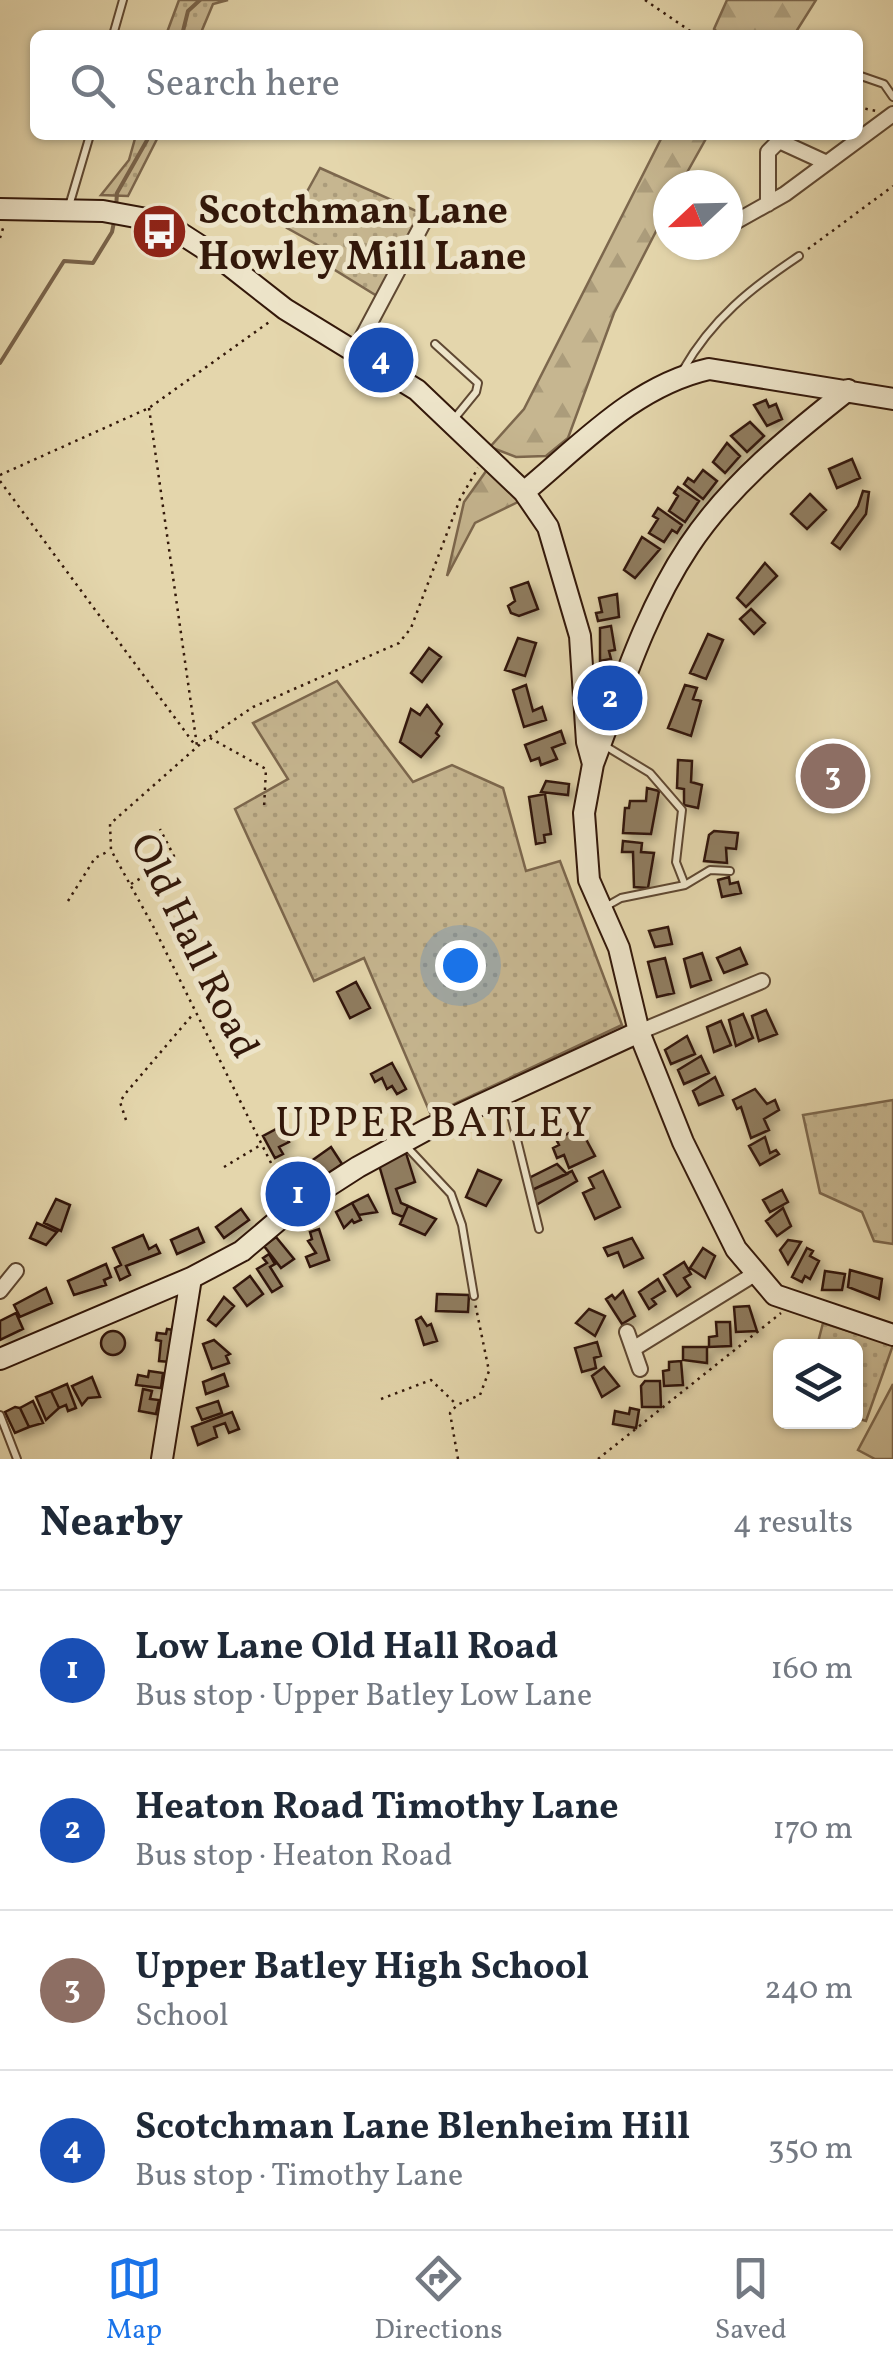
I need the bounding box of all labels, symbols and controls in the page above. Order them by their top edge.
search box [30,30,863,140]
icon: search [65,58,120,113]
text: Search here [145,59,340,112]
north arrow [653,170,743,260]
place label: Scotchman Lane Howley Mill Lane [198,185,526,287]
bus stop icon: Scotchman Lane Howley Mill Lane [129,202,189,262]
pin: 4 [348,322,414,398]
pin: 2 [578,660,642,736]
pin: 3 [800,738,866,814]
street label: Old Hall Road [114,825,271,1069]
your location [435,940,486,991]
district label: UPPER BATLEY [276,1096,594,1155]
pin: 1 [266,1156,330,1232]
map controls [773,1339,863,1429]
button: layers [773,1339,863,1429]
text: Nearby [40,1495,183,1554]
text: 4 results [733,1502,853,1546]
text: Low Lane Old Hall Road [135,1622,558,1675]
text: 1 [66,1648,79,1692]
text: 160 m [770,1648,853,1692]
text: Bus stop · Upper Batley Low Lane [135,1675,592,1719]
text: Heaton Road Timothy Lane [135,1782,619,1835]
text: 2 [64,1808,81,1852]
text: 170 m [772,1808,853,1852]
text: Bus stop · Heaton Road [135,1835,453,1879]
text: Upper Batley High School [135,1942,589,1995]
text: 3 [64,1968,81,2012]
text: 240 m [764,1968,853,2012]
text: School [135,1995,229,2039]
text: Scotchman Lane Blenheim Hill [135,2102,690,2155]
text: 4 [63,2128,82,2172]
text: 350 m [768,2128,853,2172]
text: Bus stop · Timothy Lane [135,2155,463,2199]
tab: Map [106,2251,162,2350]
tab: Directions [374,2251,503,2350]
tab: Saved [715,2251,787,2350]

